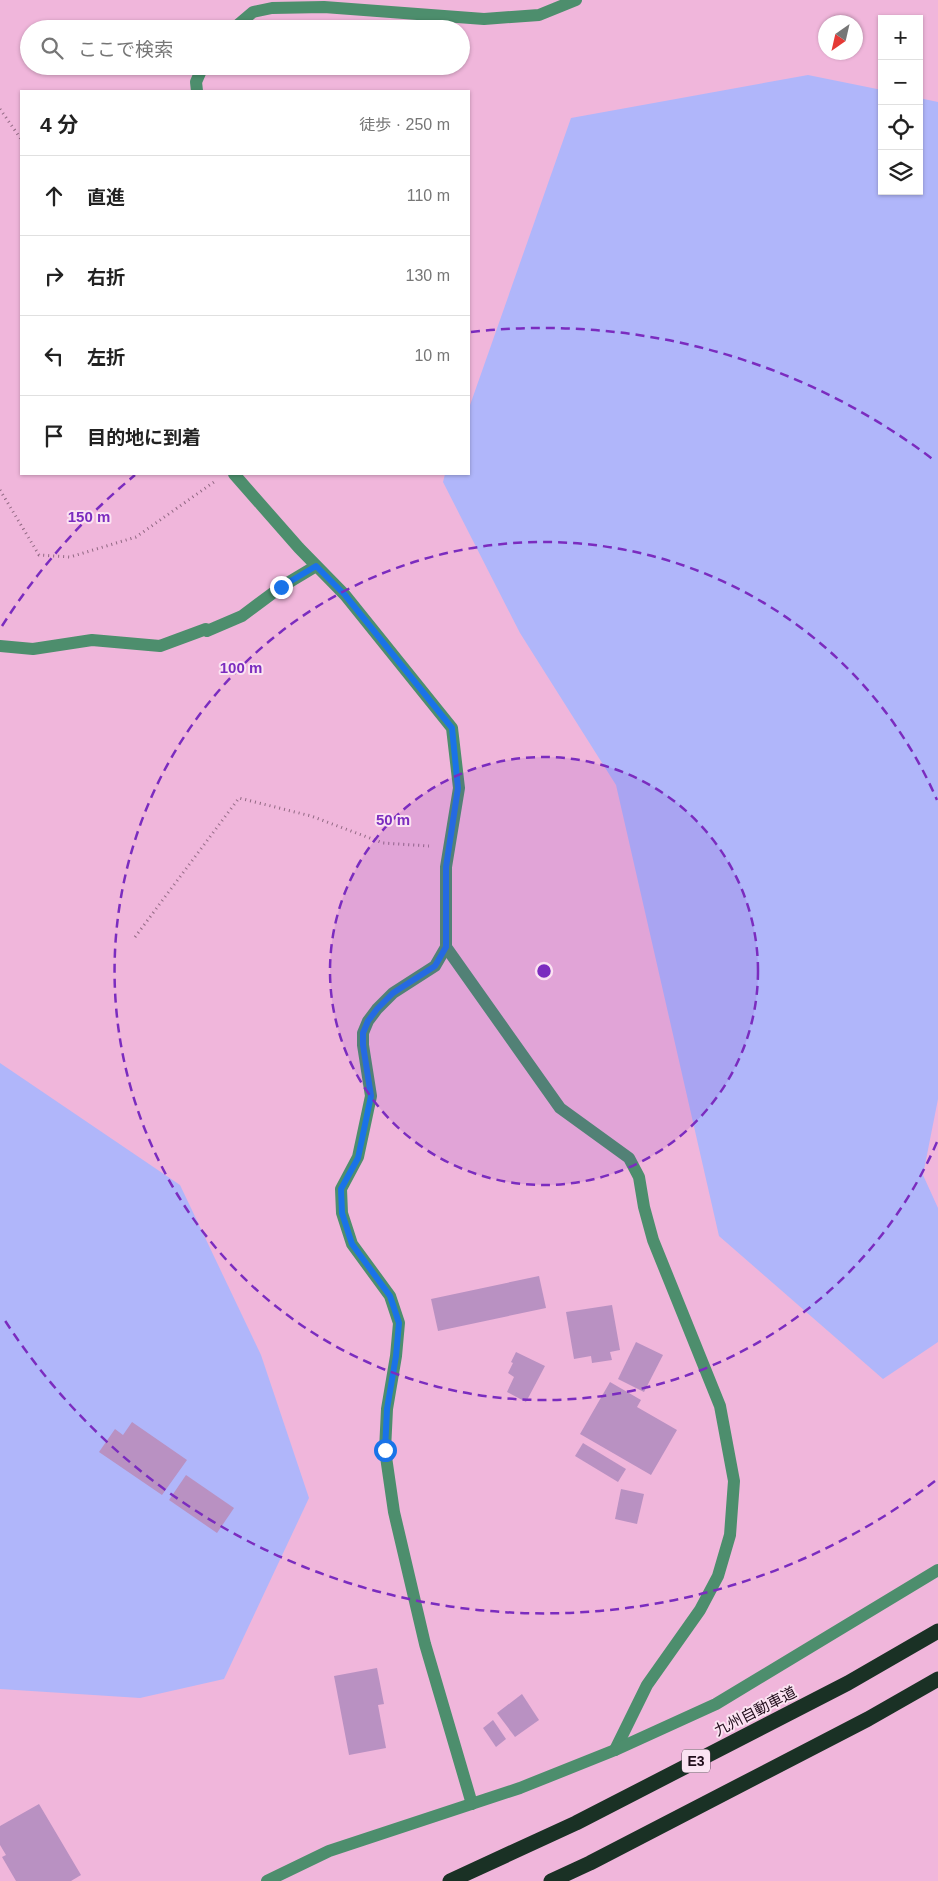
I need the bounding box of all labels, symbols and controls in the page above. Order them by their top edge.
north arrow [818,15,863,60]
map controls [878,15,923,195]
button: + [878,15,923,60]
search box [20,20,470,75]
icon: search [38,34,66,62]
text: ここで検索 [78,39,173,60]
button: − [878,60,923,105]
button: locate [878,105,923,150]
text: 4 分 [40,113,79,136]
text: 徒歩 · 250 m [359,116,450,133]
button: layers [878,150,923,195]
icon: ahead [40,182,68,210]
text: 直進 [87,187,125,208]
text: 110 m [407,187,450,204]
icon: right [40,262,68,290]
text: 右折 [87,267,125,288]
text: 130 m [406,267,450,284]
icon: left [40,342,68,370]
text: 左折 [87,347,125,368]
text: 10 m [414,347,450,364]
icon: arrive [40,422,68,450]
text: 目的地に到着 [87,427,201,448]
text: 150 m [68,508,110,525]
route end [270,576,293,599]
text: 100 m [220,659,262,676]
text: 50 m [376,811,410,828]
centre of rings [535,962,553,980]
route start [374,1439,397,1462]
street label: 九州自動車道 [711,1683,799,1739]
road number: E3 [682,1750,710,1772]

